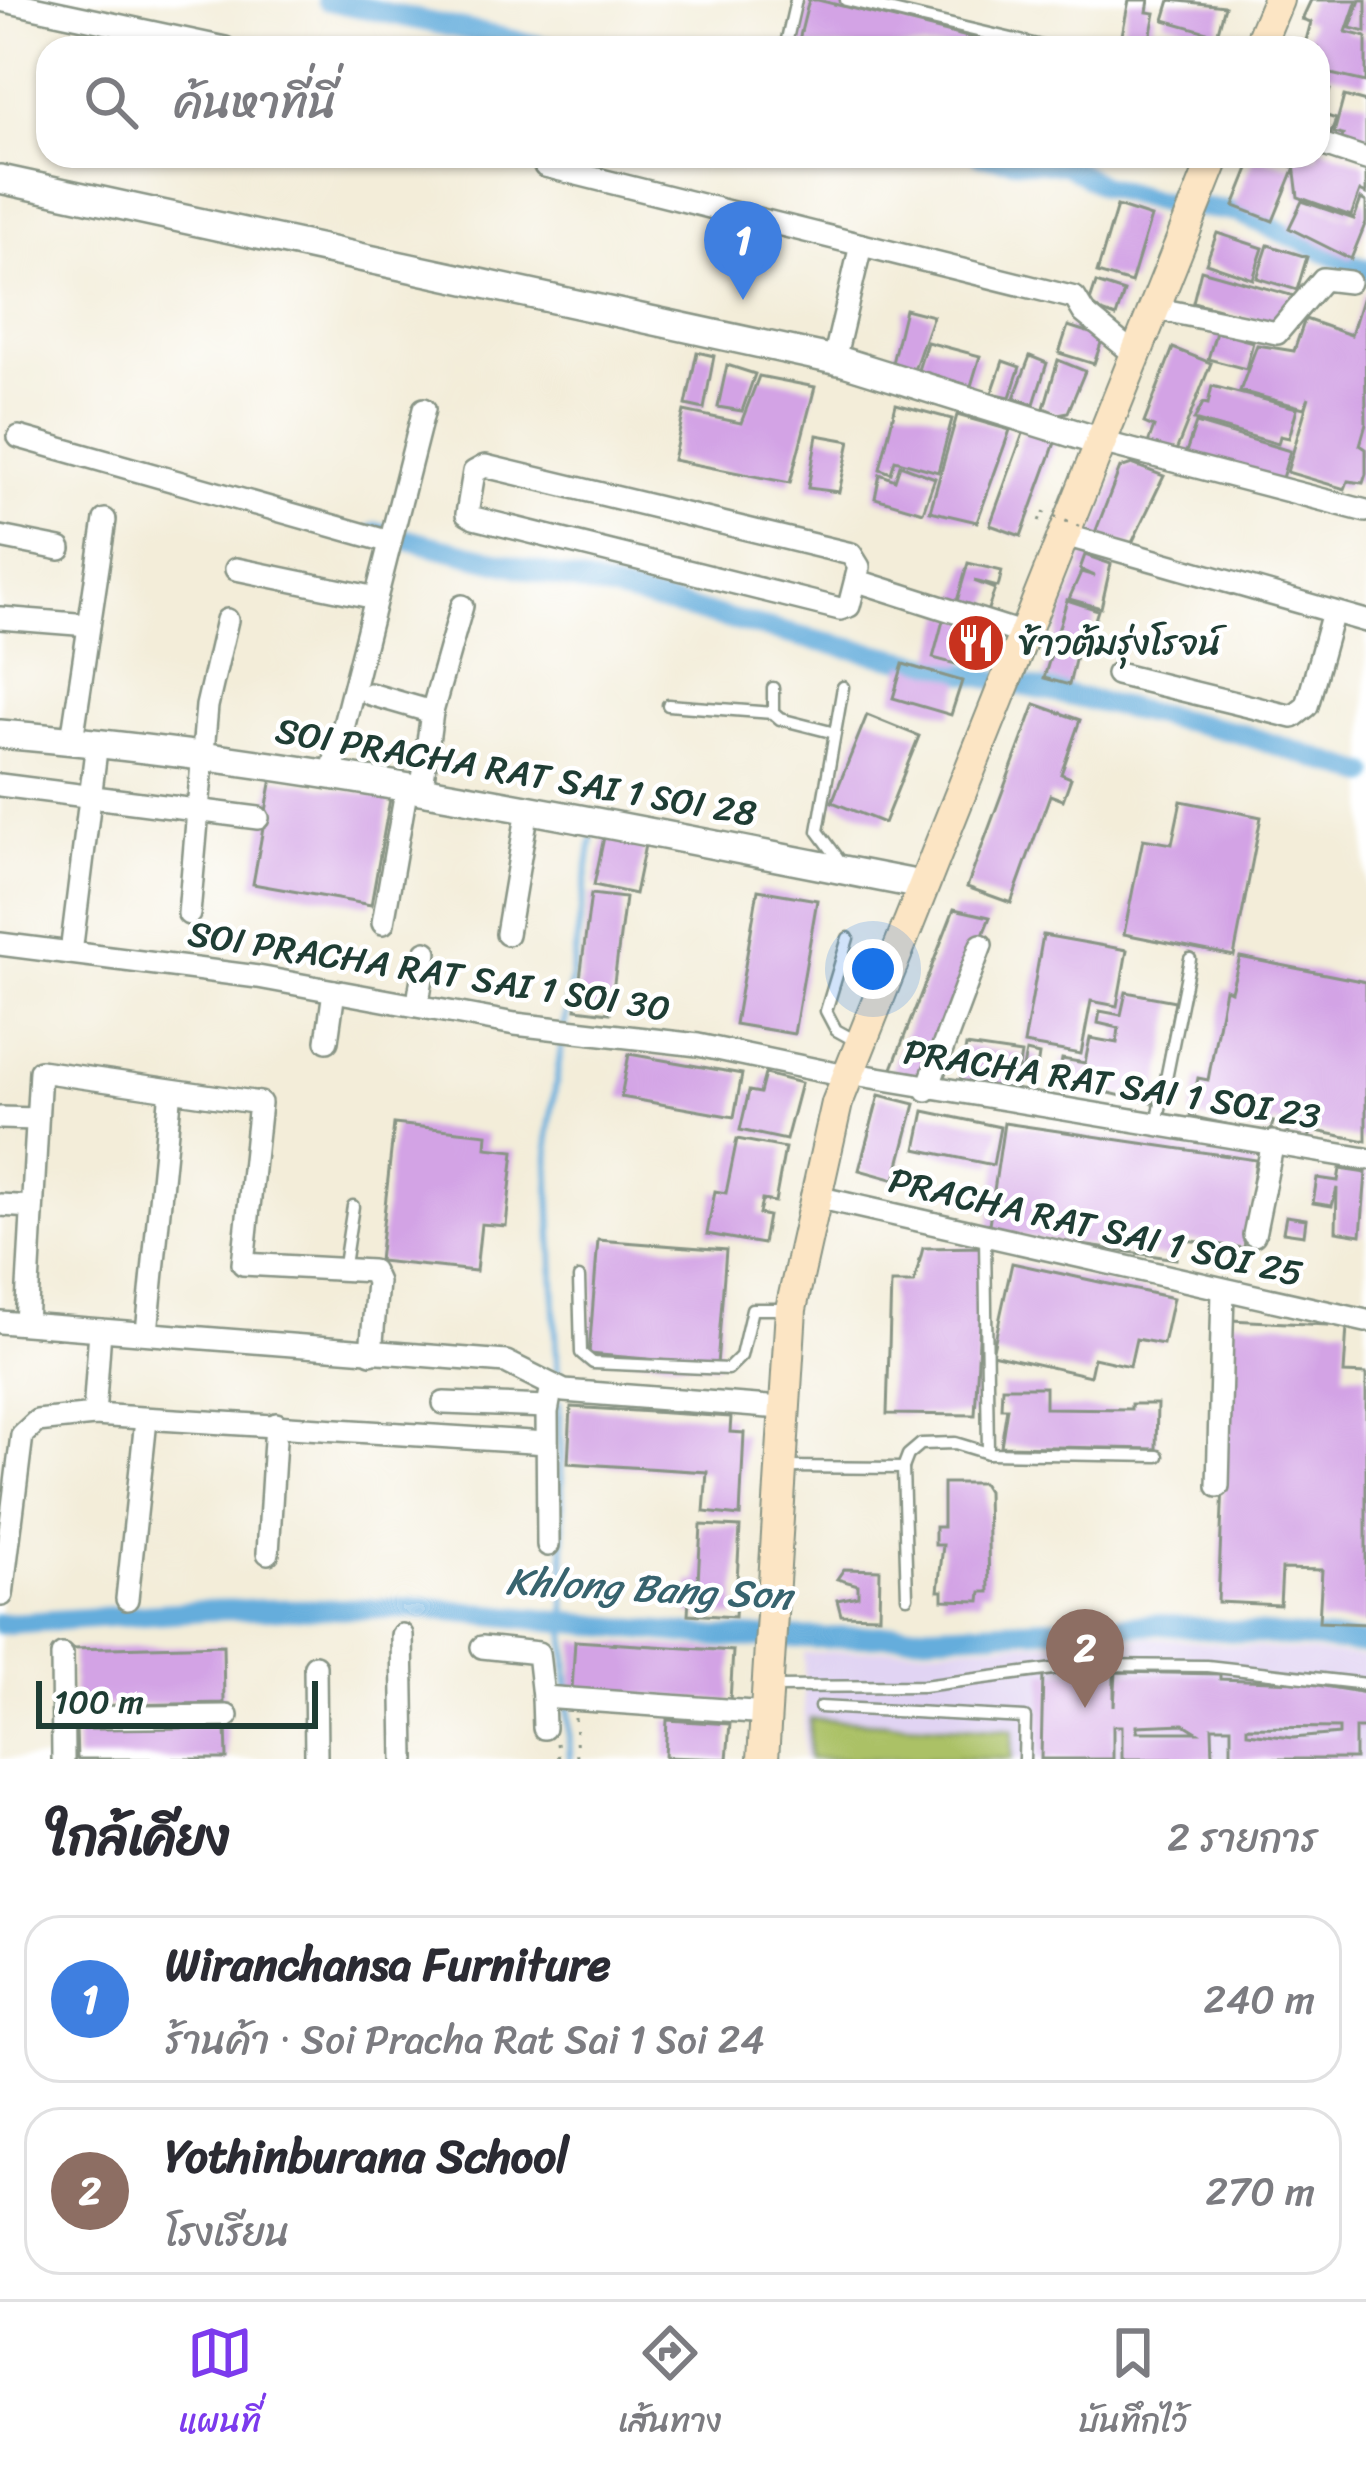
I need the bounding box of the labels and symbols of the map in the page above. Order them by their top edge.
pin: 1 [704,201,782,300]
place label: ข้าวต้มรุ่งโรจน์ [1018,611,1227,675]
restaurant icon: ข้าวต้มรุ่งโรจน์ [945,612,1007,674]
street label: SOI PRACHA RAT SAI 1 SOI 28 [270,698,762,846]
street label: SOI PRACHA RAT SAI 1 SOI 30 [183,901,675,1041]
your location [843,939,903,999]
street label: PRACHA RAT SAI 1 SOI 23 [899,1019,1325,1149]
street label: PRACHA RAT SAI 1 SOI 25 [883,1148,1309,1306]
water label: Khlong Bang Son [504,1546,798,1630]
pin: 2 [1046,1609,1124,1708]
scale bar [36,1675,318,1728]

